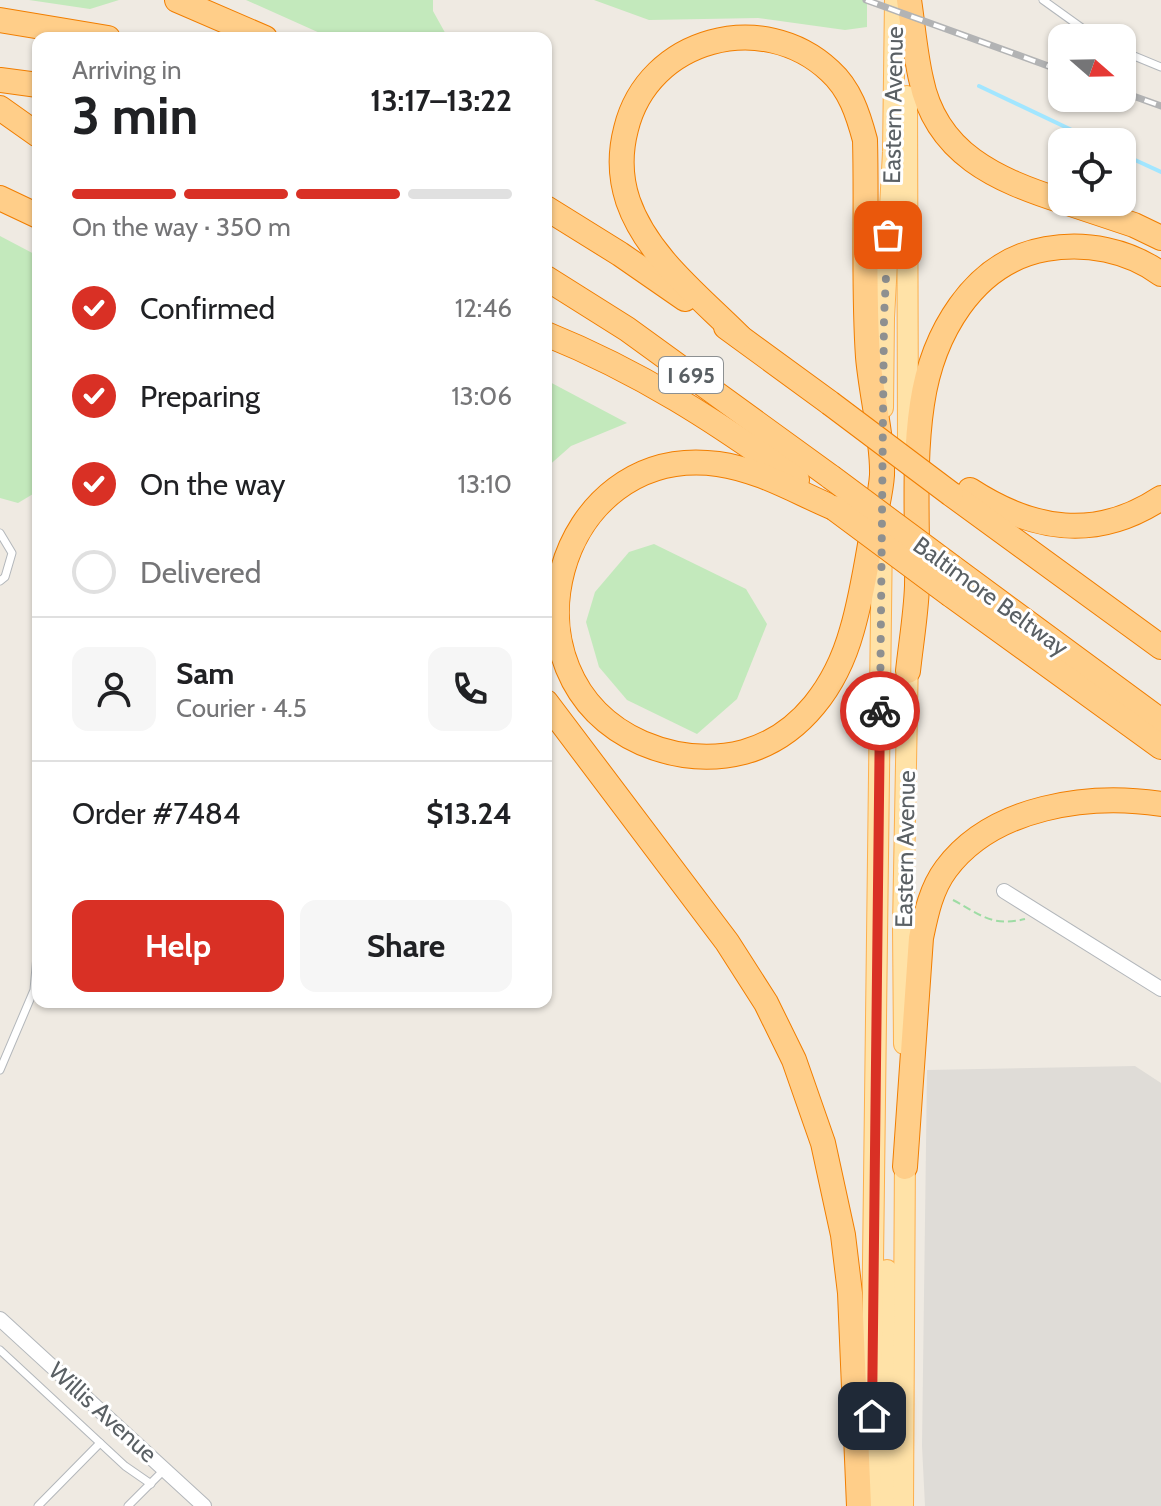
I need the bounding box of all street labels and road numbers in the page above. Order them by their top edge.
street label: Eastern Avenue [877,26,909,184]
road number: I 695 [659,357,723,393]
street label: Baltimore Beltway [908,530,1074,662]
street label: Eastern Avenue [889,770,921,928]
street label: Willis Avenue [43,1356,163,1468]

